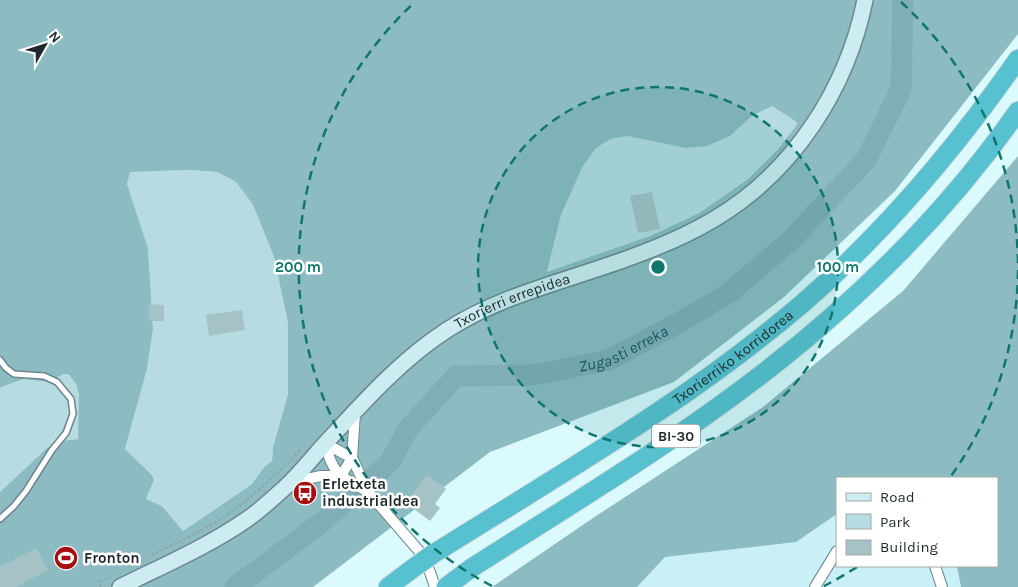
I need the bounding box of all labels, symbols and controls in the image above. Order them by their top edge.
north arrow [20,20,70,70]
text: N [45,28,64,46]
text: 200 m [275,258,321,276]
centre of rings [649,258,667,276]
text: 100 m [817,258,859,276]
street label: Txorierri errepidea [451,269,572,332]
street label: Txorierriko korridorea [669,306,797,408]
water label: Zugasti erreka [577,321,671,376]
road number: BI-30 [652,424,700,448]
place label: Erletxeta industrialdea [322,475,419,510]
legend [836,477,998,567]
bus stop icon: Erletxeta industrialdea [292,480,318,506]
text: Road [880,488,915,506]
text: Park [880,513,910,531]
text: Building [880,538,938,556]
sports icon: Fronton [53,545,79,571]
place label: Fronton [84,549,140,567]

